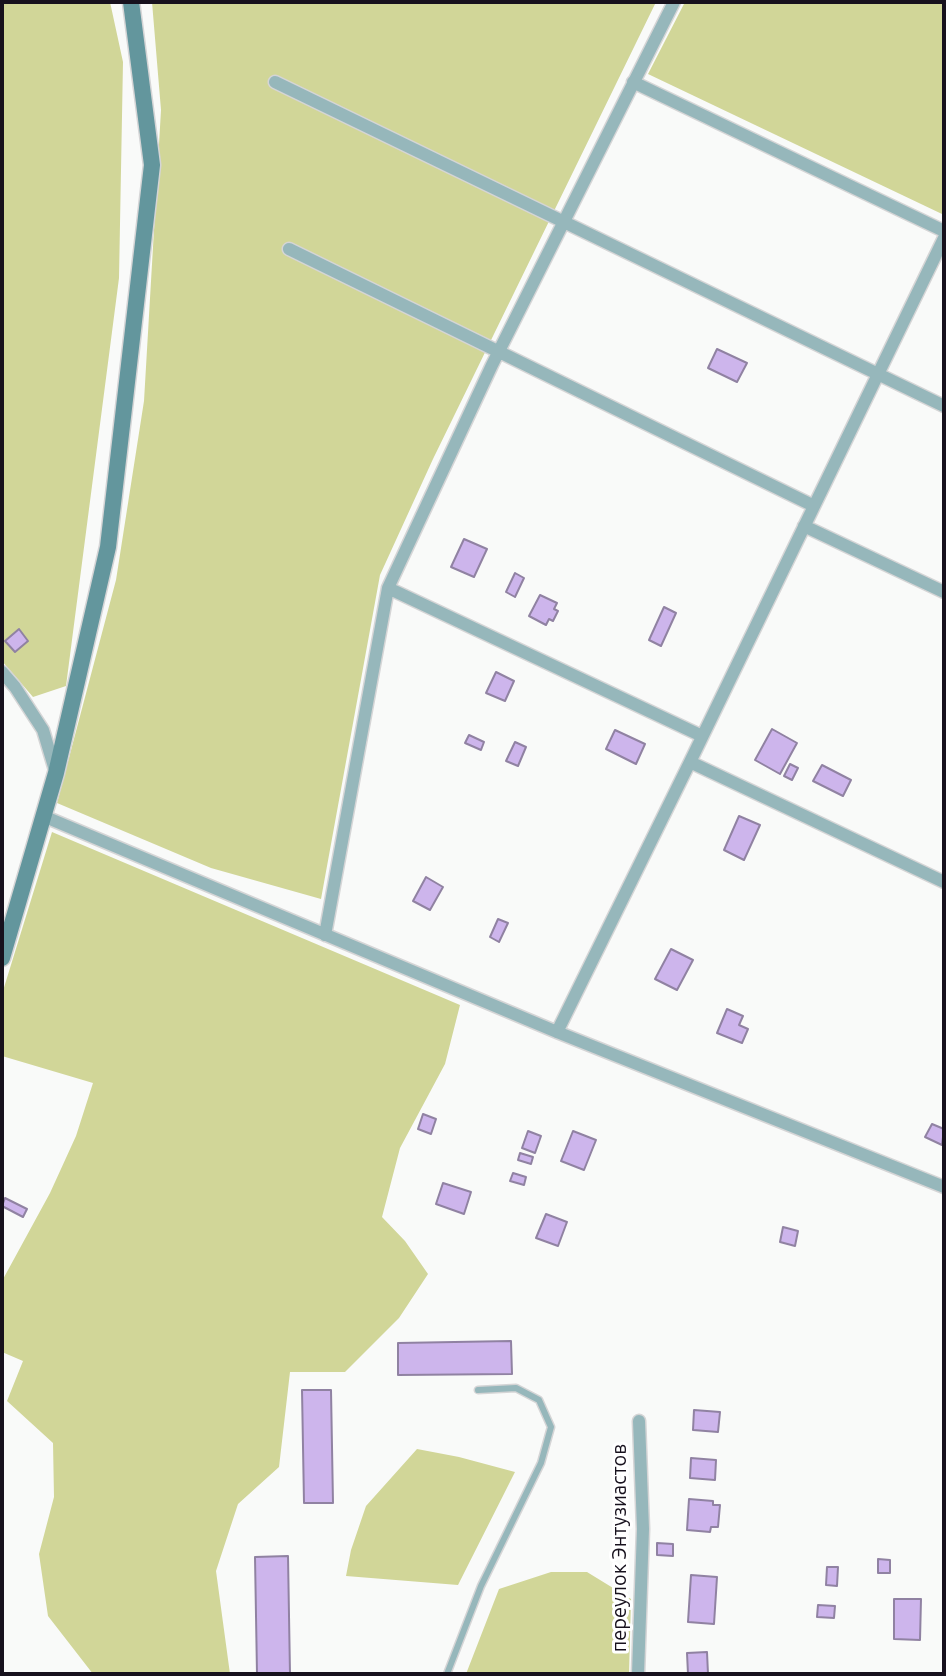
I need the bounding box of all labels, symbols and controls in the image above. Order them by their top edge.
street label: переулок Энтузиастов [607,1444,631,1652]

